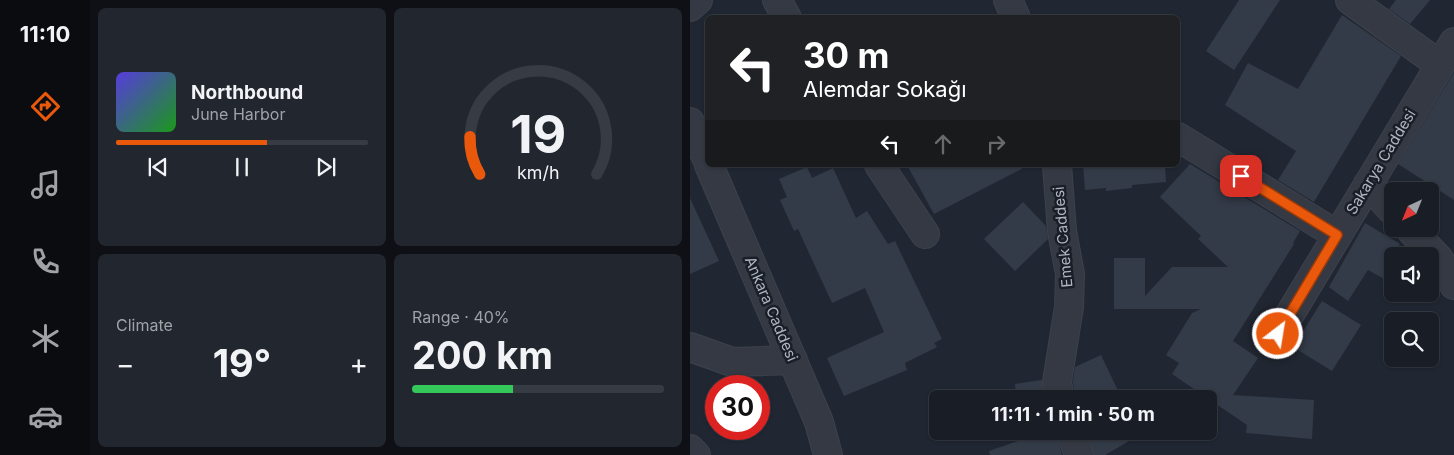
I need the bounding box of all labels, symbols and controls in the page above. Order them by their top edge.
text: 11:10 [20,21,70,47]
text: 30 m [803,34,889,76]
icon: left [720,35,785,100]
text: Alemdar Sokağı [803,76,966,102]
text: Northbound [191,81,303,104]
icon: directions [28,89,63,124]
text: 19 [510,103,566,166]
text: June Harbor [191,104,285,124]
street label: Sakarya Caddesi [1342,106,1420,218]
icon: left [876,130,904,158]
icon: ahead [929,130,957,158]
icon: right [982,130,1010,158]
icon: previous [144,153,172,181]
icon: pause [228,153,256,181]
icon: next [312,153,340,181]
pin [1220,155,1262,197]
text: km/h [517,162,559,183]
icon: arrive [1227,162,1255,190]
icon: music [28,167,63,202]
north arrow [1384,182,1439,238]
map controls [1384,182,1439,367]
street label: Emek Caddesi [1049,186,1076,288]
icon: phone [28,244,63,279]
button: sound [1384,247,1439,302]
street label: Ankara Caddesi [741,253,802,364]
text: Range · 40% [412,307,510,327]
position arrow [1251,307,1303,359]
button: search [1384,312,1439,367]
text: Climate [116,315,173,335]
icon: climate [28,321,63,356]
text: 200 km [412,332,553,378]
text: 19° [213,340,271,386]
text: − [116,347,135,381]
text: + [349,347,368,381]
speed limit sign: 30 [705,375,770,440]
icon: car [28,399,63,434]
text: 11:11 · 1 min · 50 m [991,403,1155,426]

